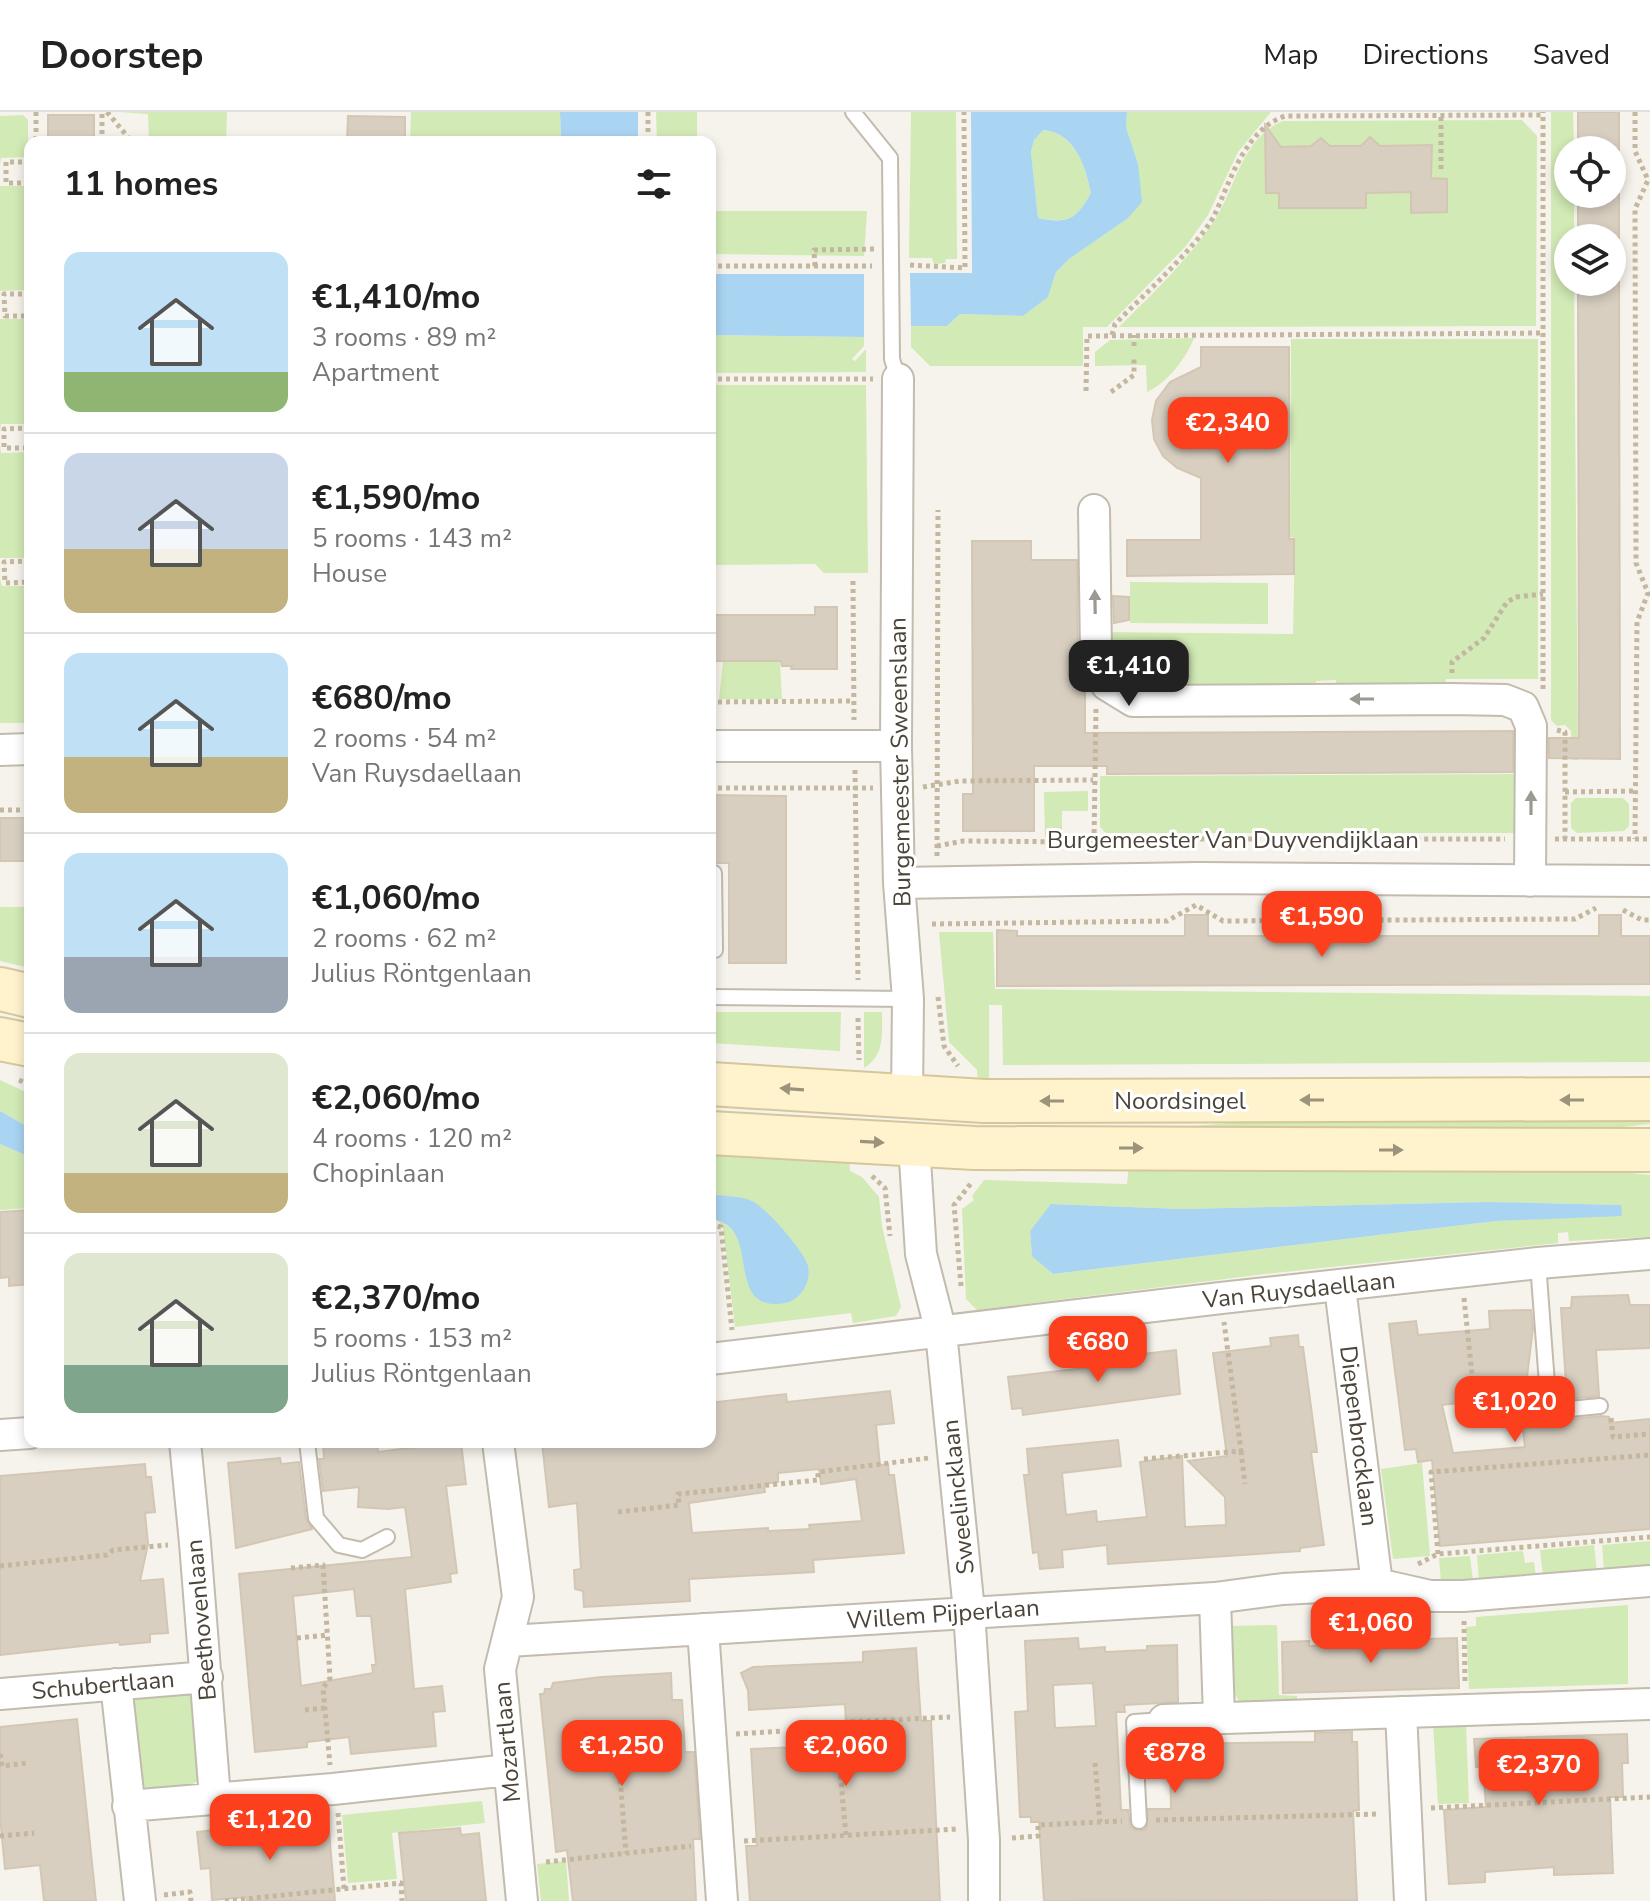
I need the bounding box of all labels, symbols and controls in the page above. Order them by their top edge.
text: Doorstep [40,30,204,81]
text: Map [1263,36,1318,74]
text: Directions [1362,36,1489,74]
text: Saved [1533,36,1610,74]
map controls [1554,136,1626,296]
button: locate [1554,136,1626,208]
text: 11 homes [64,161,218,207]
icon: filters [632,162,676,206]
button: layers [1554,224,1626,296]
text: €1,410/mo [312,274,480,320]
icon: home [128,284,224,380]
text: 3 rooms · 89 m² [312,320,496,355]
text: Apartment [312,355,439,390]
pin: €2,340 [1163,397,1293,465]
text: €2,340 [1186,405,1270,440]
text: €1,590/mo [312,475,480,521]
icon: home [128,485,224,581]
text: 5 rooms · 143 m² [312,521,512,556]
text: House [312,556,387,591]
one-way arrow [1089,589,1101,614]
street label: Burgemeester Sweenslaan [881,617,919,907]
pin: €1,410 [1064,640,1194,708]
text: €1,410 [1087,648,1171,683]
text: €680/mo [312,675,452,721]
icon: home [128,685,224,781]
one-way arrow [1349,693,1374,705]
text: 2 rooms · 54 m² [312,721,496,756]
text: Van Ruysdaellaan [312,756,522,791]
one-way arrow [1525,790,1537,815]
street label: Burgemeester Van Duyvendijklaan [1047,824,1419,856]
text: €1,060/mo [312,875,480,921]
icon: home [128,885,224,981]
pin: €1,590 [1257,891,1387,959]
text: €1,590 [1280,899,1364,934]
text: 2 rooms · 62 m² [312,921,496,956]
text: Julius Röntgenlaan [312,956,532,991]
text: €2,060/mo [312,1075,480,1121]
one-way arrow [779,1082,804,1095]
icon: home [128,1085,224,1181]
street label: Noordsingel [1114,1085,1246,1117]
one-way arrow [1299,1094,1324,1106]
one-way arrow [1559,1094,1584,1106]
one-way arrow [1039,1095,1064,1107]
text: 4 rooms · 120 m² [312,1121,512,1156]
one-way arrow [860,1136,885,1149]
one-way arrow [1119,1142,1144,1155]
one-way arrow [1379,1144,1404,1156]
text: Chopinlaan [312,1156,445,1191]
street label: Van Ruysdaellaan [1200,1264,1397,1316]
text: €2,370/mo [312,1275,480,1321]
icon: home [128,1285,224,1381]
pin: €680 [1051,1316,1145,1384]
text: 5 rooms · 153 m² [312,1321,512,1356]
text: €680 [1067,1324,1129,1359]
street label: Diepenbrocklaan [1332,1344,1386,1528]
text: Julius Röntgenlaan [312,1356,532,1391]
pin: €1,020 [1450,1376,1580,1444]
text: €1,020 [1473,1384,1557,1419]
street label: Sweelincklaan [934,1418,982,1576]
street label: Beethovenlaan [178,1538,224,1702]
street label: Willem Pijperlaan [845,1591,1041,1637]
pin: €1,060 [1306,1597,1436,1665]
text: €1,060 [1329,1605,1413,1640]
street label: Schubertlaan [30,1663,176,1707]
street label: Mozartlaan [486,1680,528,1804]
pin: €1,250 [557,1720,687,1788]
pin: €2,060 [781,1720,911,1788]
pin: €878 [1128,1727,1222,1795]
text: €1,250 [580,1728,664,1763]
text: €2,060 [804,1728,888,1763]
text: €878 [1144,1735,1206,1770]
pin: €2,370 [1474,1739,1604,1807]
text: €2,370 [1497,1747,1581,1782]
pin: €1,120 [205,1794,335,1862]
text: €1,120 [228,1802,312,1837]

